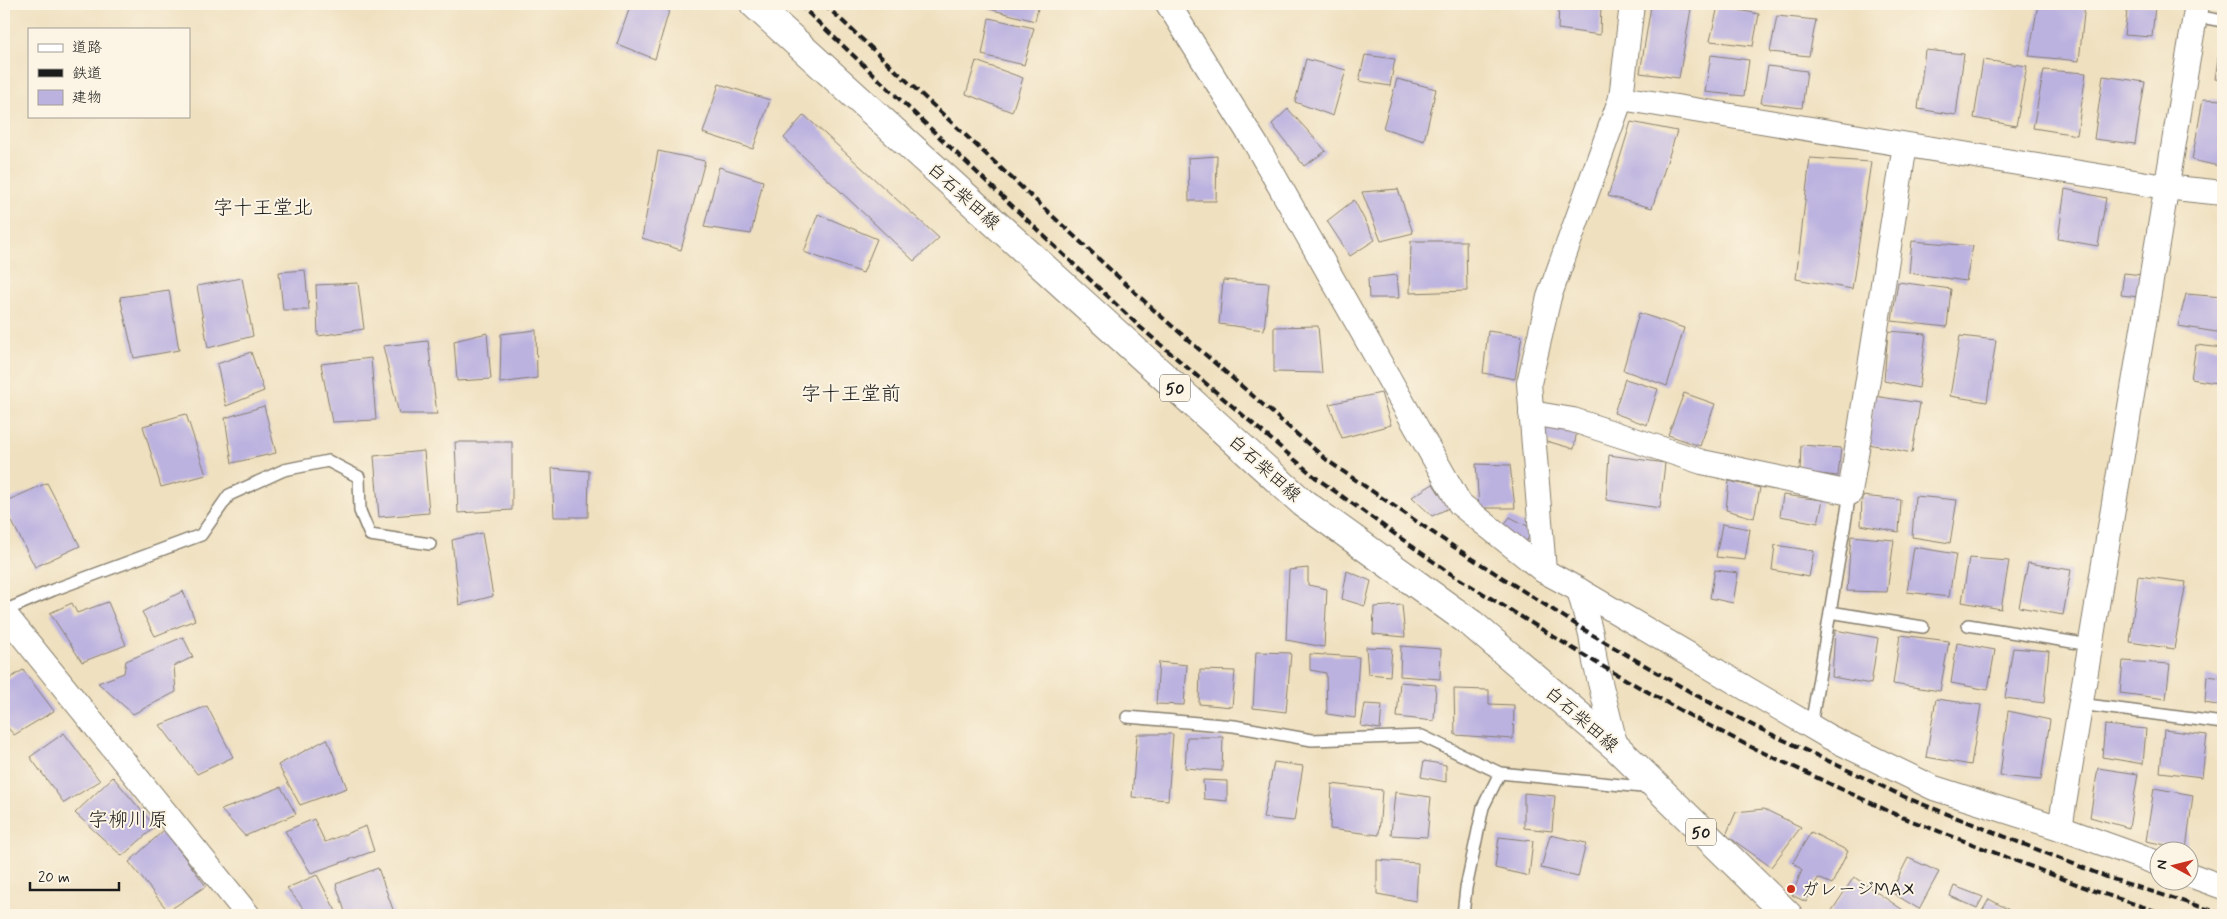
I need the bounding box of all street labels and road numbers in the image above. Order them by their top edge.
street label: 白石柴田線 [922,158,1005,236]
road number: 50 [1160,374,1190,402]
street label: 白石柴田線 [1223,430,1306,508]
street label: 白石柴田線 [1540,681,1623,758]
road number: 50 [1686,819,1716,846]

